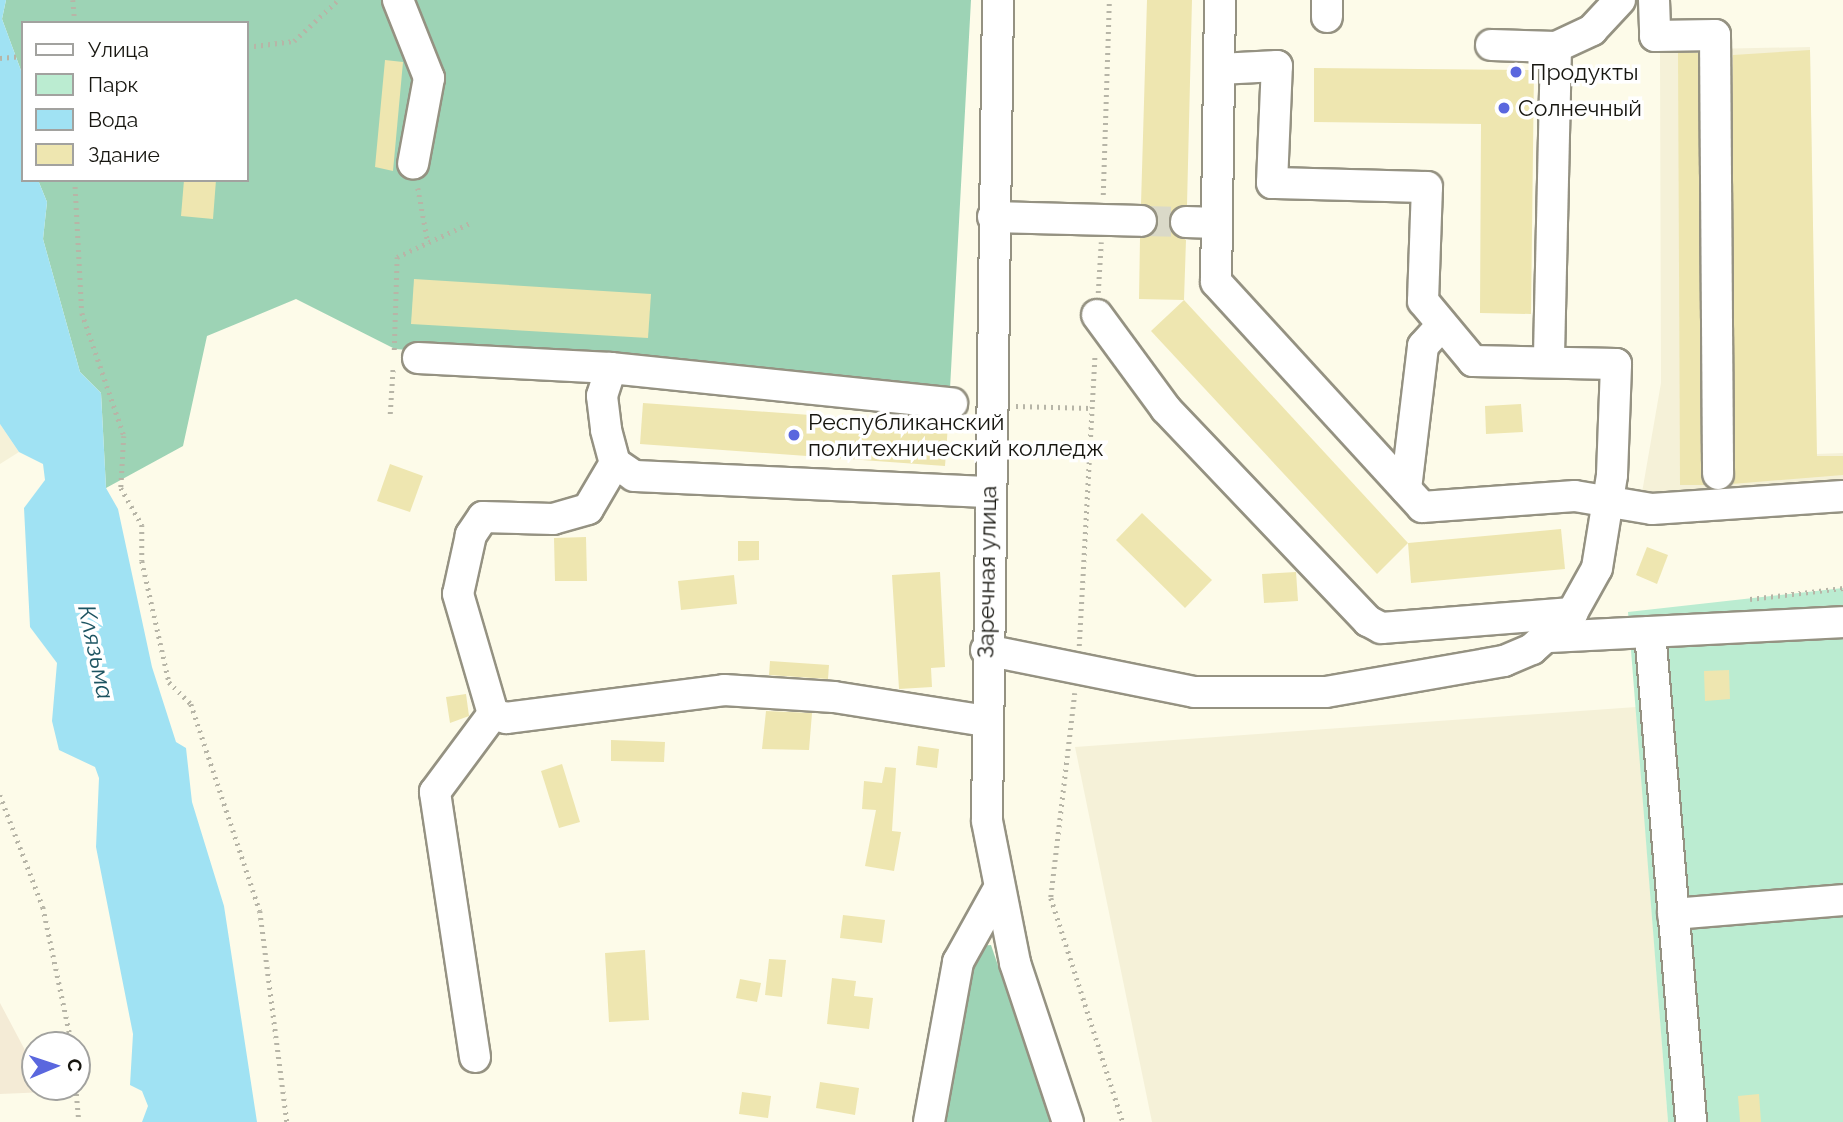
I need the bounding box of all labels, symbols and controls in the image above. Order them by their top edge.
legend [21,21,248,182]
text: Улица [88,37,149,62]
place label: Продукты [1530,58,1639,86]
marker: Продукты [1508,64,1524,80]
text: Парк [88,72,138,97]
place label: Солнечный [1518,94,1642,122]
marker: Солнечный [1496,100,1512,116]
text: Вода [88,107,138,132]
text: Здание [88,142,160,167]
place label: Республиканский политехнический колледж [808,408,1104,462]
marker: Республиканский политехнический колледж [786,427,802,443]
street label: Заречная улица [972,485,1002,659]
water label: Клязьма [72,602,120,702]
north arrow [21,1031,91,1101]
text: С [64,1058,86,1072]

